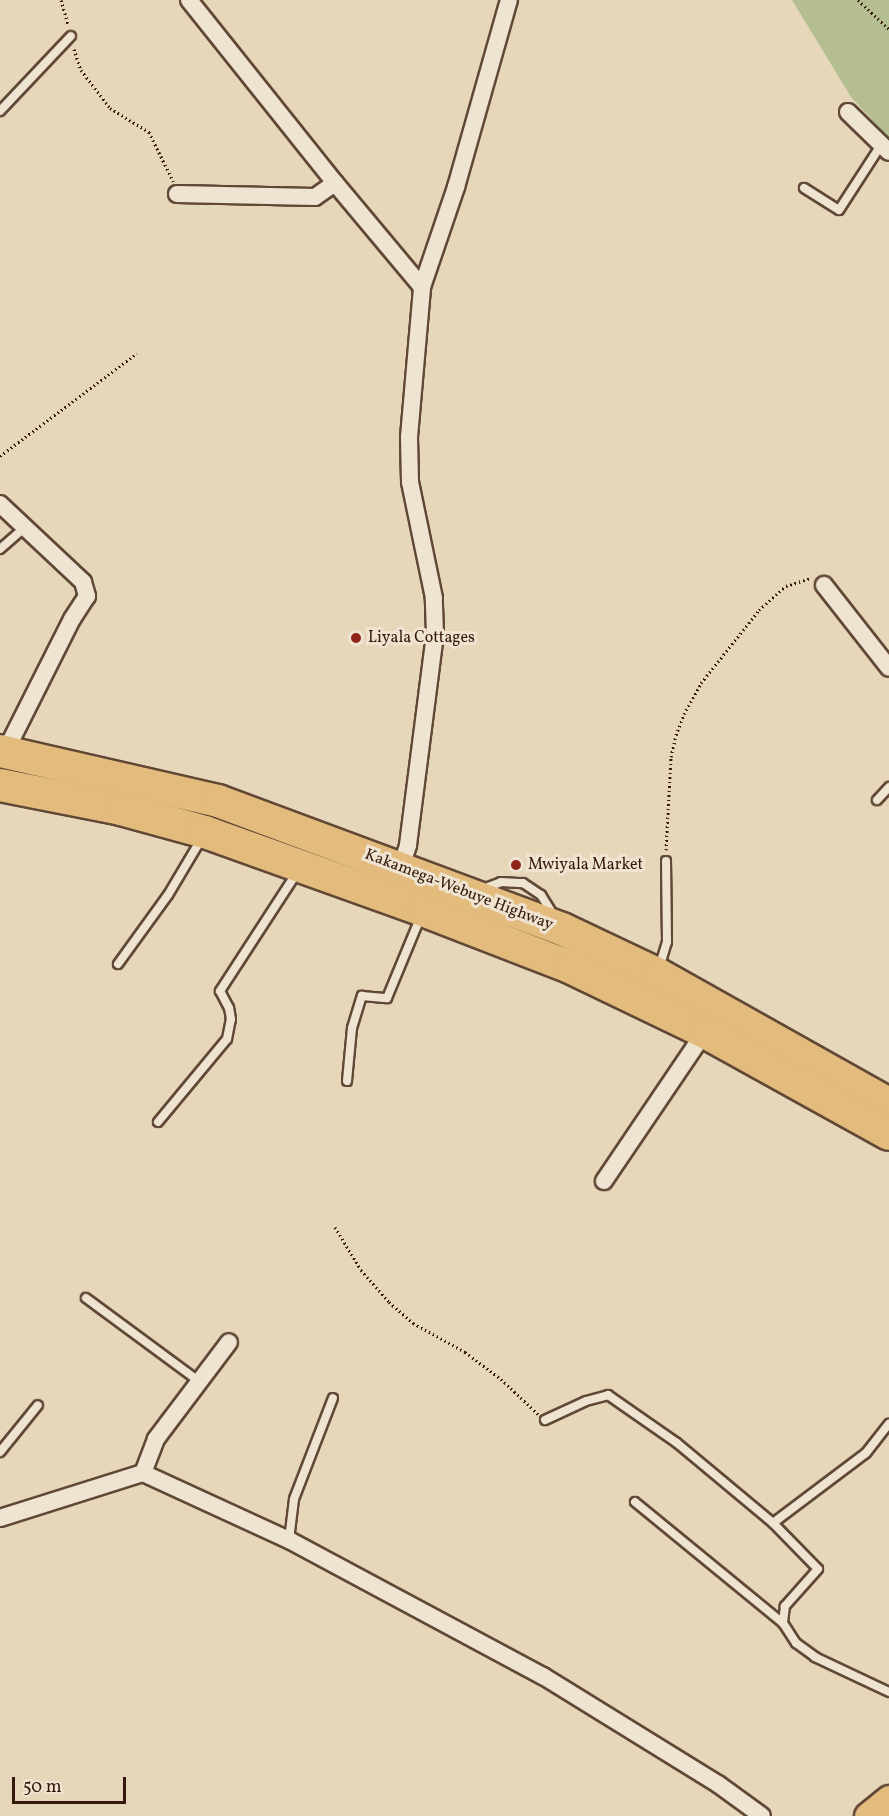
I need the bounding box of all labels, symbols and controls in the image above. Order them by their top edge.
place label: Liyala Cottages [368,628,475,648]
marker: Liyala Cottages [349,631,363,645]
street label: Kakamega-Webuye Highway [362,845,556,935]
place label: Mwiyala Market [528,855,643,875]
marker: Mwiyala Market [509,858,523,872]
scale bar [15,1765,129,1803]
text: 50 m [23,1775,62,1800]

